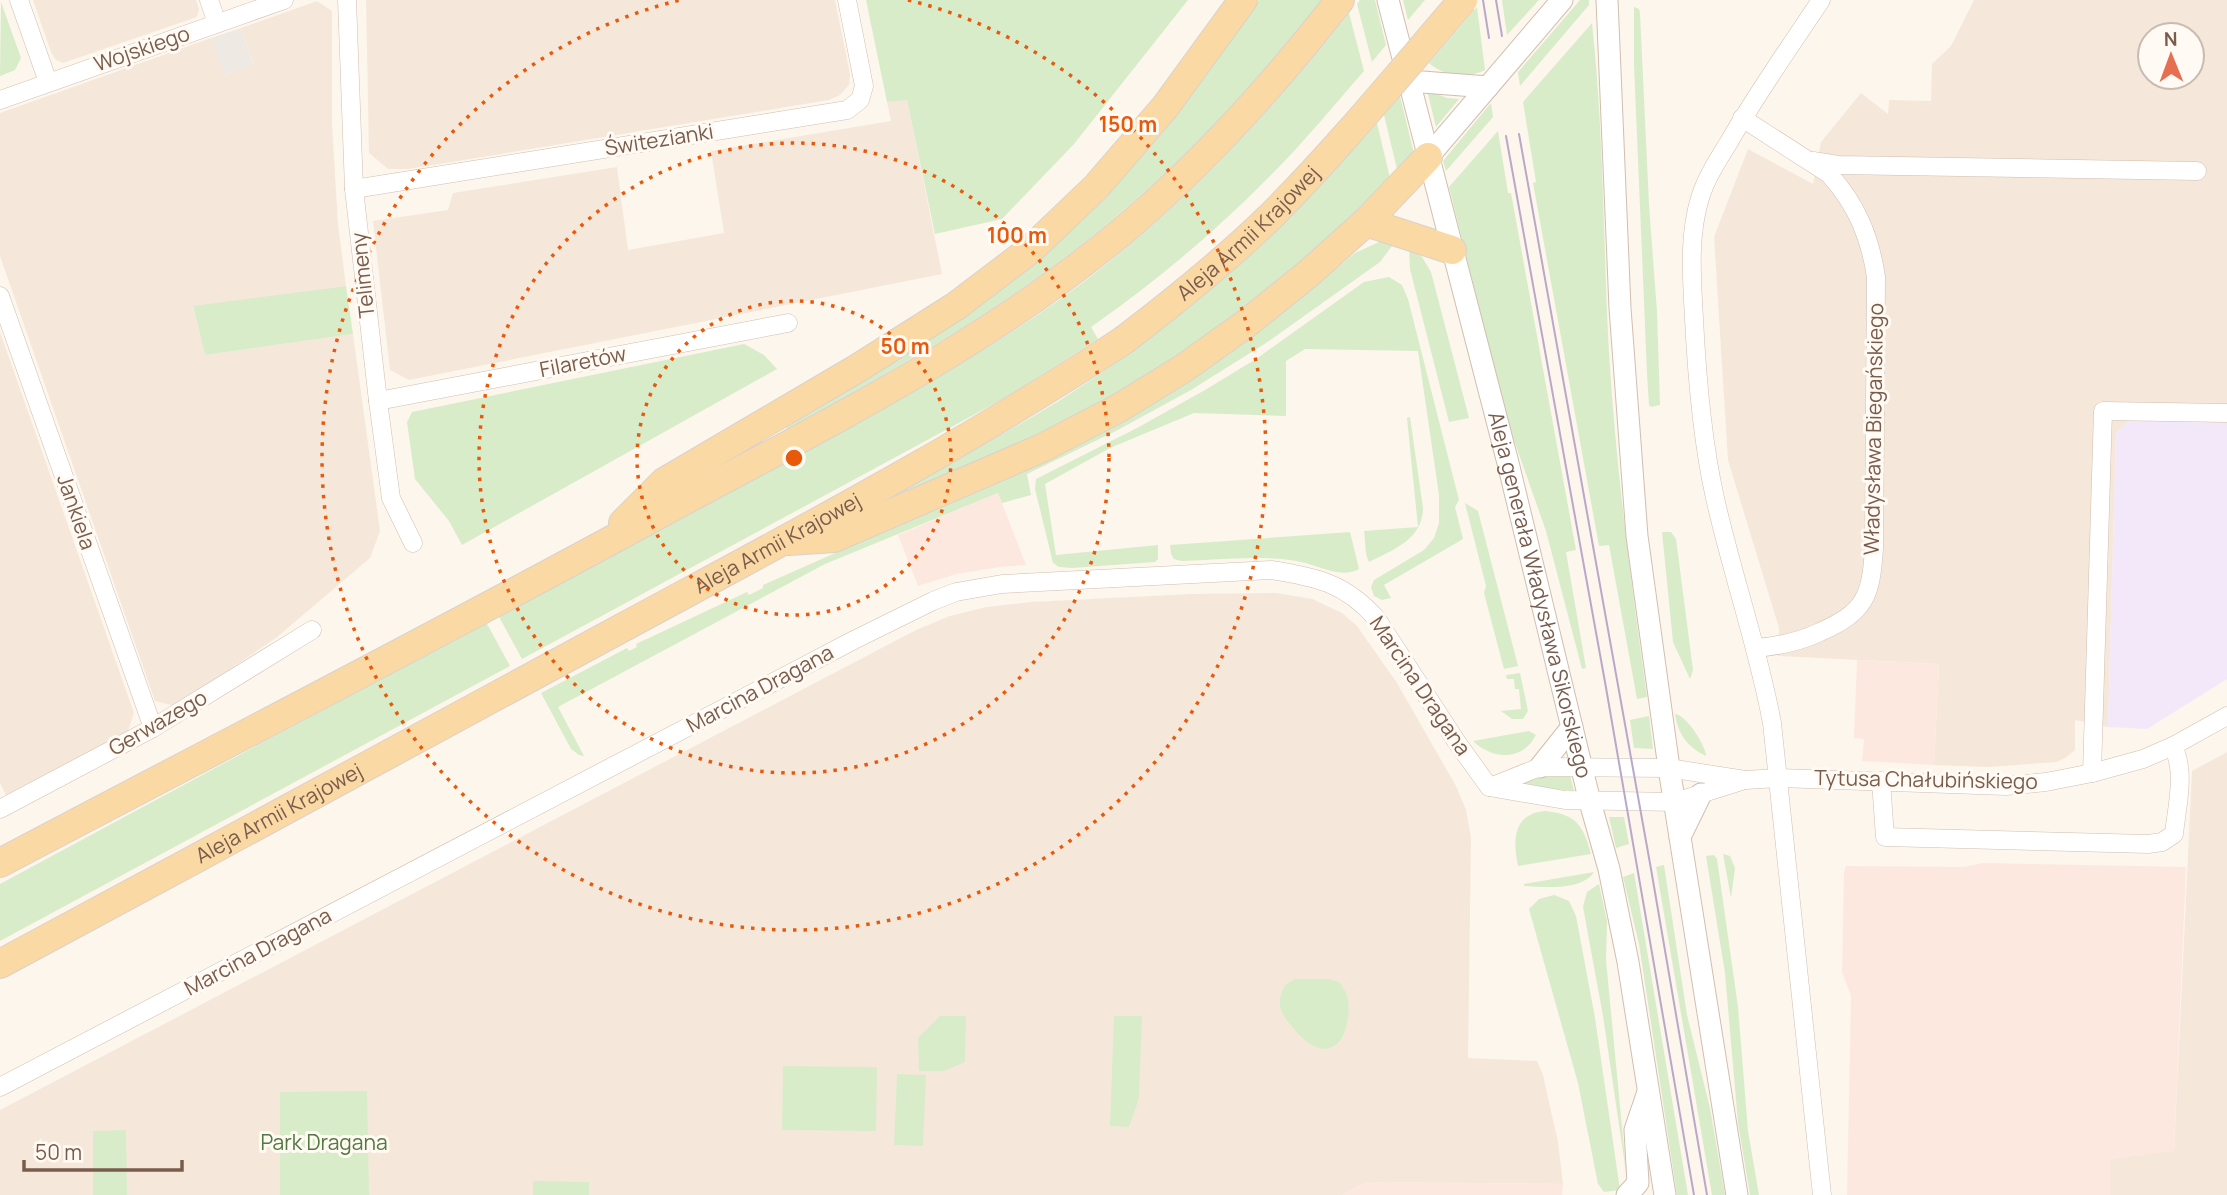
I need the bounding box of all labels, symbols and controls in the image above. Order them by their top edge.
street label: Wojskiego [90,19,193,77]
north arrow [2136,21,2206,91]
text: N [2164,26,2178,52]
text: 150 m [1099,110,1157,138]
street label: Świtezianki [602,117,715,161]
street label: Aleja Armii Krajowej [1170,159,1325,306]
text: 100 m [987,221,1047,249]
street label: Telimeny [344,231,380,319]
street label: Władysława Biegańskiego [1857,303,1889,555]
text: 50 m [880,332,930,360]
street label: Filaretów [537,339,629,383]
street label: Aleja generała Władysława Sikorskiego [1482,408,1599,781]
centre of rings [782,446,806,470]
street label: Jankiela [51,470,103,553]
street label: Aleja Armii Krajowej [689,486,866,600]
street label: Marcina Dragana [1364,610,1478,761]
street label: Marcina Dragana [681,638,838,739]
street label: Gerwazego [103,683,212,762]
street label: Aleja Armii Krajowej [190,756,367,869]
street label: Tytusa Chałubińskiego [1814,763,2038,795]
street label: Marcina Dragana [179,901,336,1002]
scale bar [24,1128,182,1172]
park label: Park Dragana [260,1128,388,1156]
text: 50 m [35,1138,82,1166]

